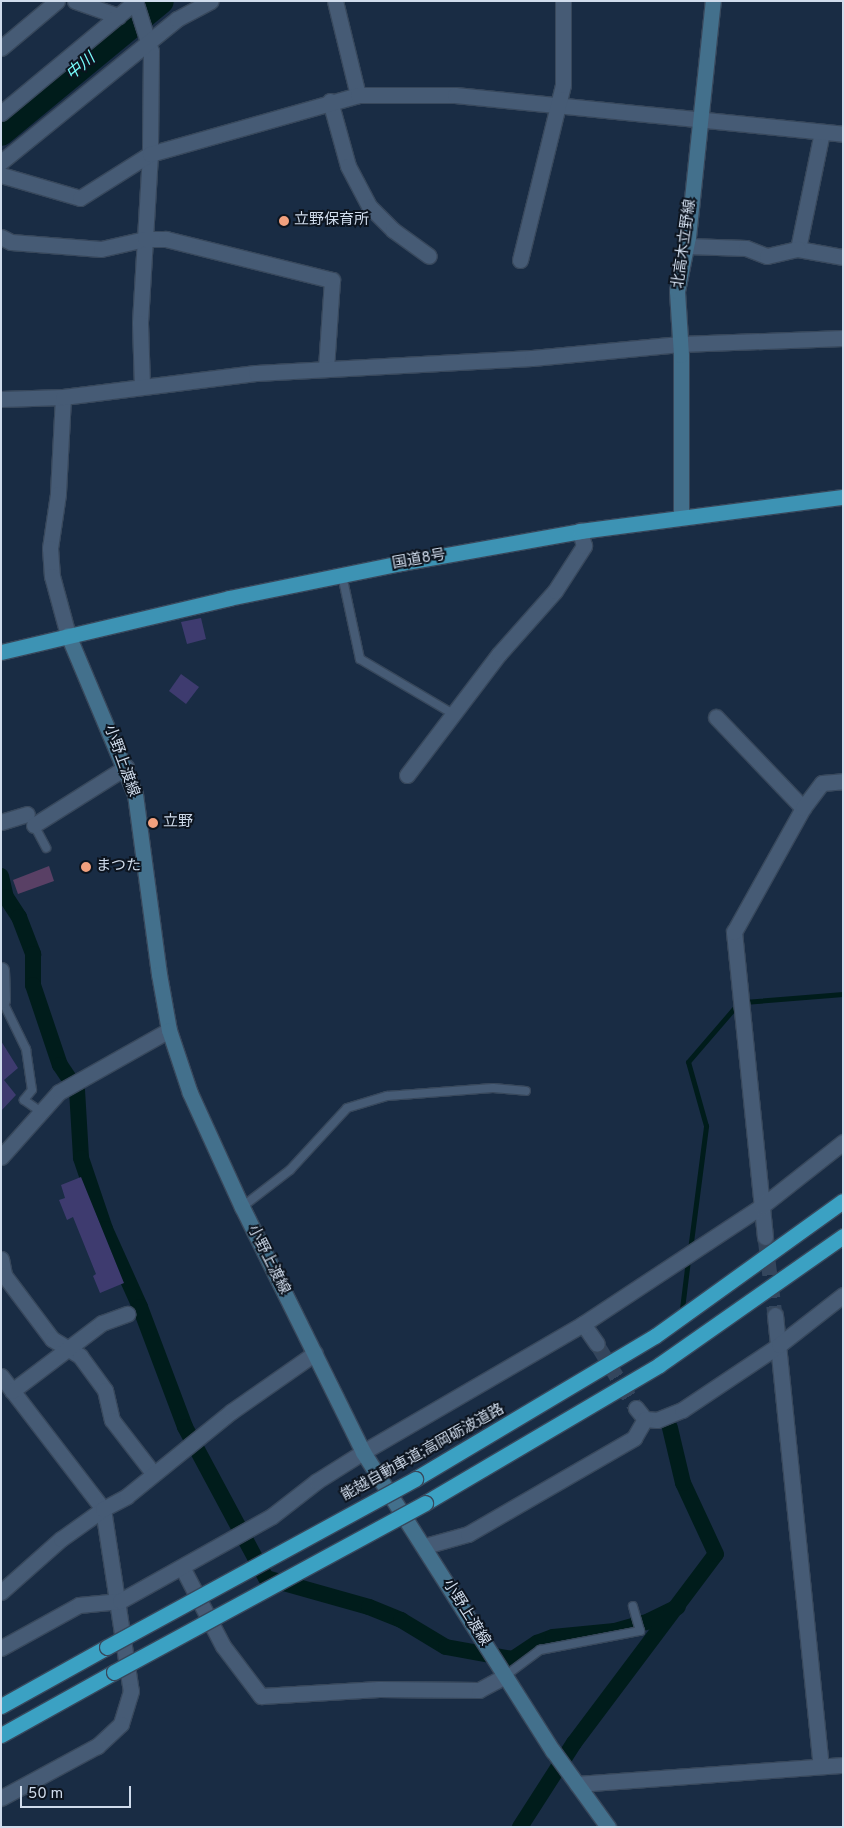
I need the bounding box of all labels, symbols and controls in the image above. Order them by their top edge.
water label: 中川 [63,49,99,85]
street label: 北高木立野線 [670,198,700,290]
place label: 立野保育所 [294,212,369,230]
marker: 立野保育所 [278,215,290,227]
street label: 国道8号 [391,546,447,574]
street label: 小野上渡線 [100,723,142,799]
place label: 立野 [163,814,193,832]
marker: 立野 [147,817,159,829]
place label: まつた [96,858,141,876]
marker: まつた [80,861,92,873]
street label: 小野上渡線 [243,1223,293,1297]
street label: 能越自動車道;高岡砺波道路 [338,1401,508,1505]
street label: 小野上渡線 [438,1576,494,1650]
scale bar [22,1776,134,1808]
text: 50 m [28,1785,63,1804]

